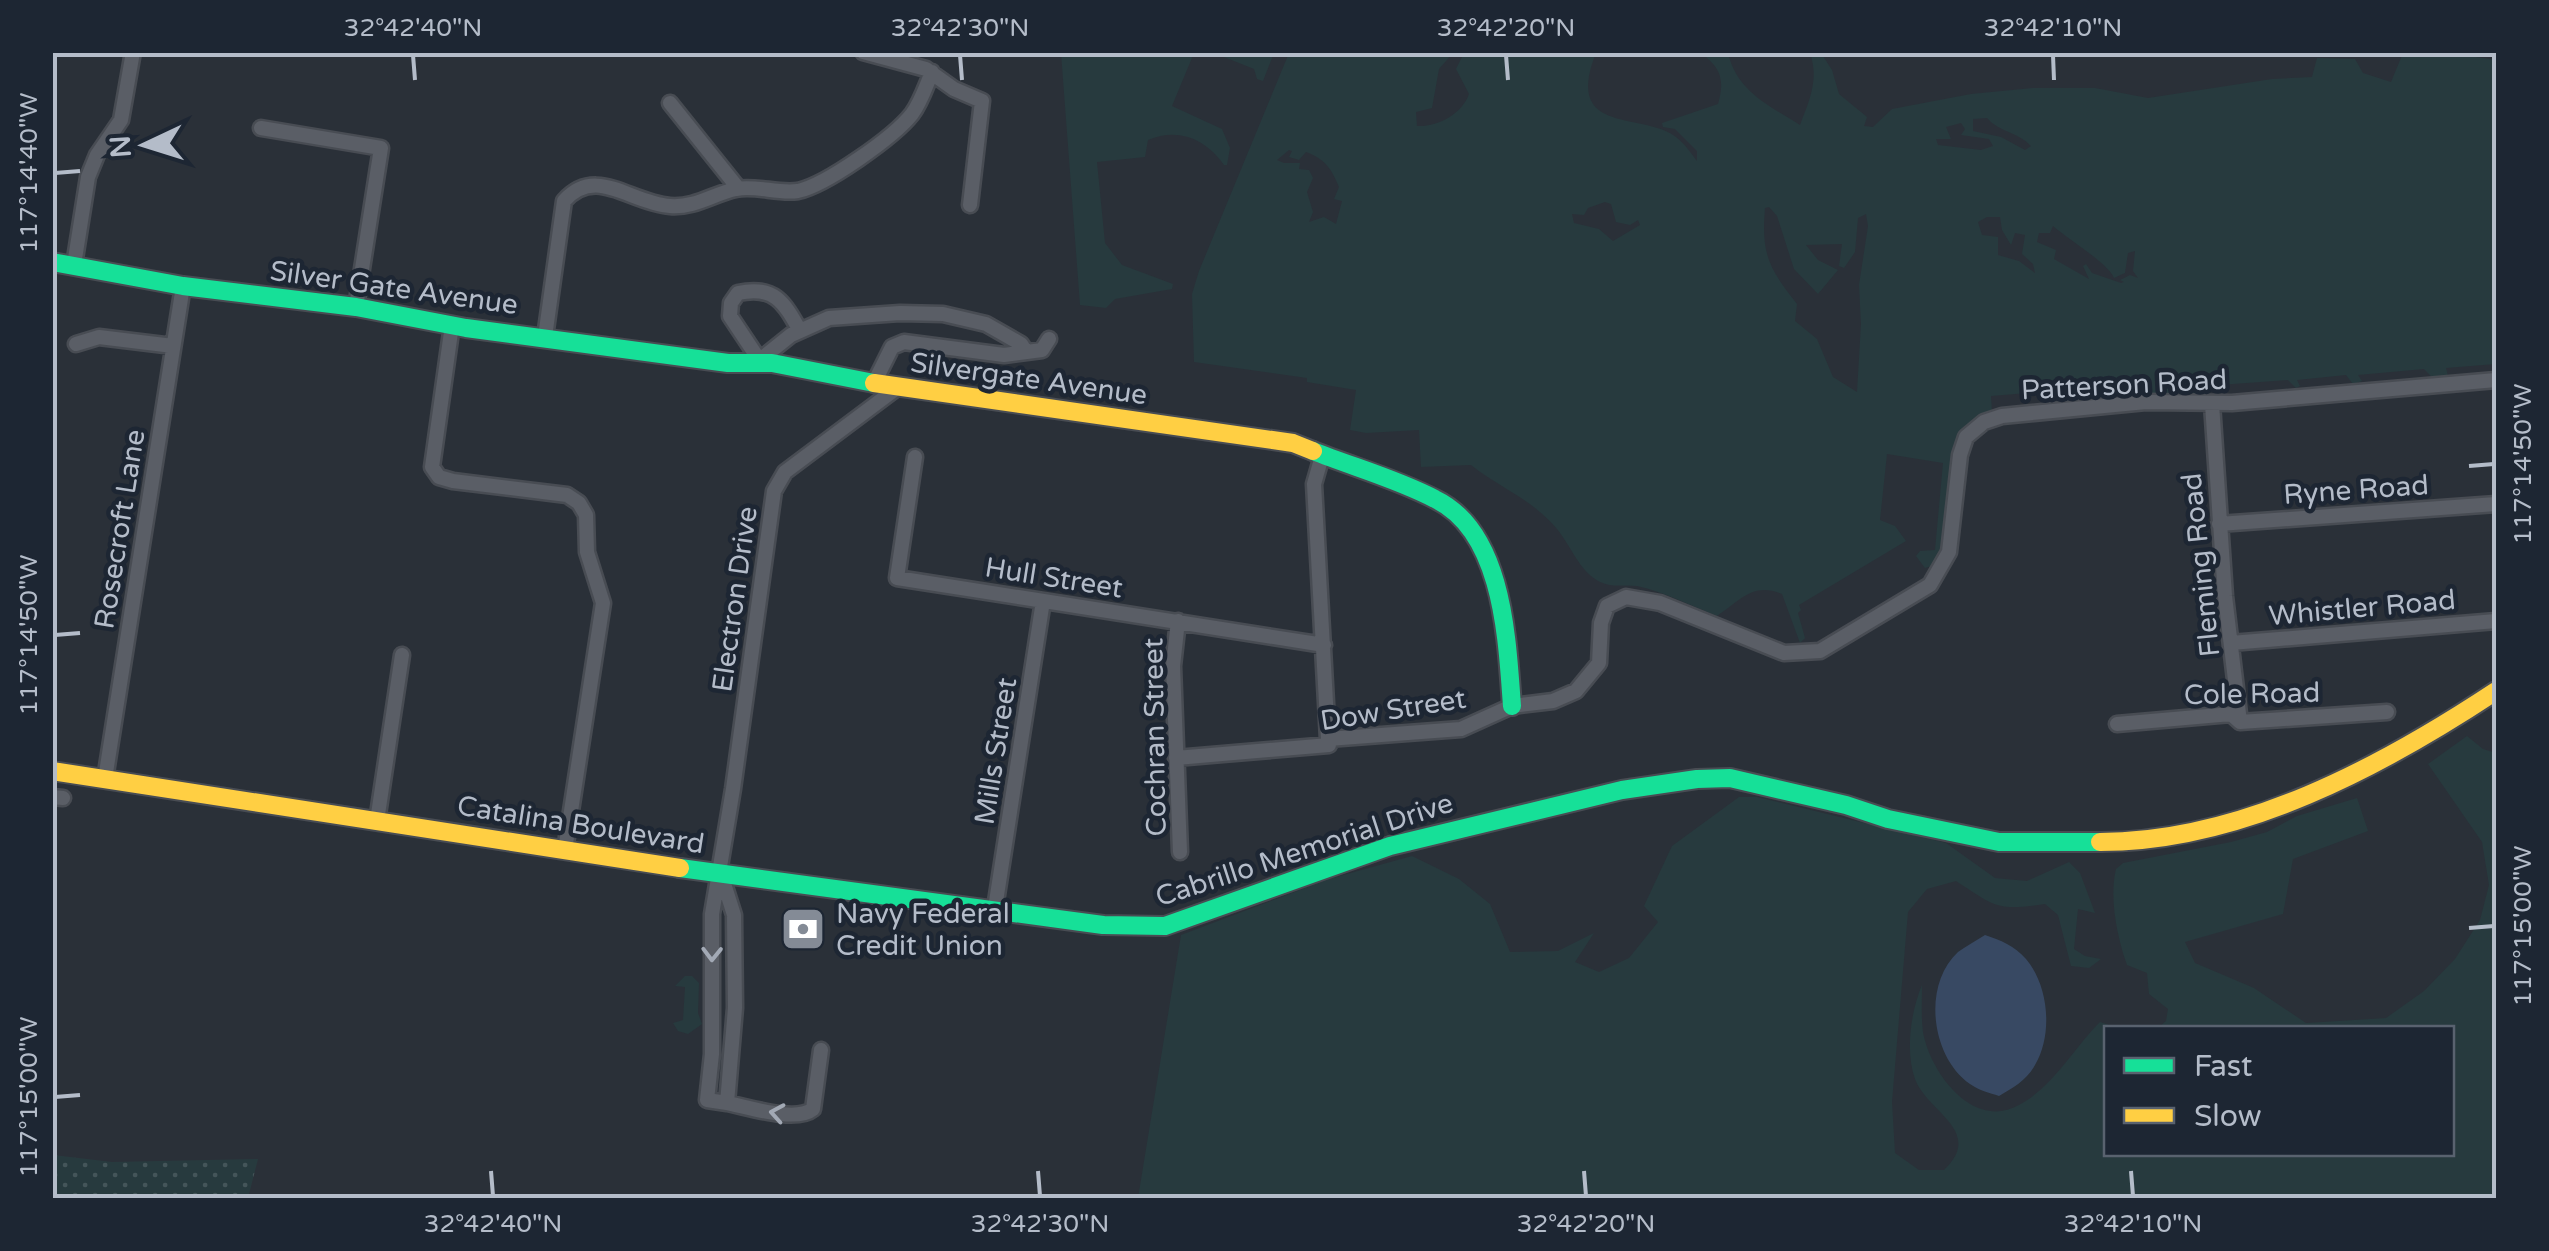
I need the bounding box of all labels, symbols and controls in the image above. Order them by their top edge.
text: 32°42'40"N [344,13,482,43]
text: 32°42'30"N [891,13,1029,43]
text: 32°42'20"N [1437,13,1575,43]
text: 32°42'10"N [1984,13,2122,43]
text: 117°14'40"W [14,93,44,253]
north arrow [95,95,195,195]
text: N [103,134,139,159]
street label: Silver Gate Avenue [268,254,520,322]
street label: Silvergate Avenue [908,346,1149,412]
street label: Patterson Road [2020,363,2228,407]
text: 117°14'50"W [2508,384,2538,544]
street label: Rosecroft Lane [87,427,153,631]
street label: Ryne Road [2282,468,2430,512]
street label: Fleming Road [2174,471,2228,659]
street label: Electron Drive [705,504,765,694]
street label: Hull Street [983,550,1125,606]
text: 117°14'50"W [14,555,44,715]
street label: Whistler Road [2267,583,2457,633]
street label: Cochran Street [1136,637,1174,837]
street label: Mills Street [968,675,1024,827]
street label: Cole Road [2183,676,2321,712]
street label: Dow Street [1318,682,1469,738]
street label: Cabrillo Memorial Drive [1151,786,1457,914]
street label: Catalina Boulevard [455,789,707,861]
text: 117°15'00"W [2508,846,2538,1006]
place label: Navy Federal Credit Union [836,897,1010,963]
bank icon: Navy Federal Credit Union [780,906,826,952]
one-way arrow [701,947,722,963]
text: 117°15'00"W [14,1017,44,1177]
legend [2104,1026,2454,1156]
text: Fast [2194,1048,2253,1085]
text: Slow [2194,1098,2262,1135]
one-way arrow [769,1103,786,1124]
text: 32°42'40"N [424,1209,562,1239]
text: 32°42'30"N [971,1209,1109,1239]
text: 32°42'20"N [1517,1209,1655,1239]
text: 32°42'10"N [2064,1209,2202,1239]

